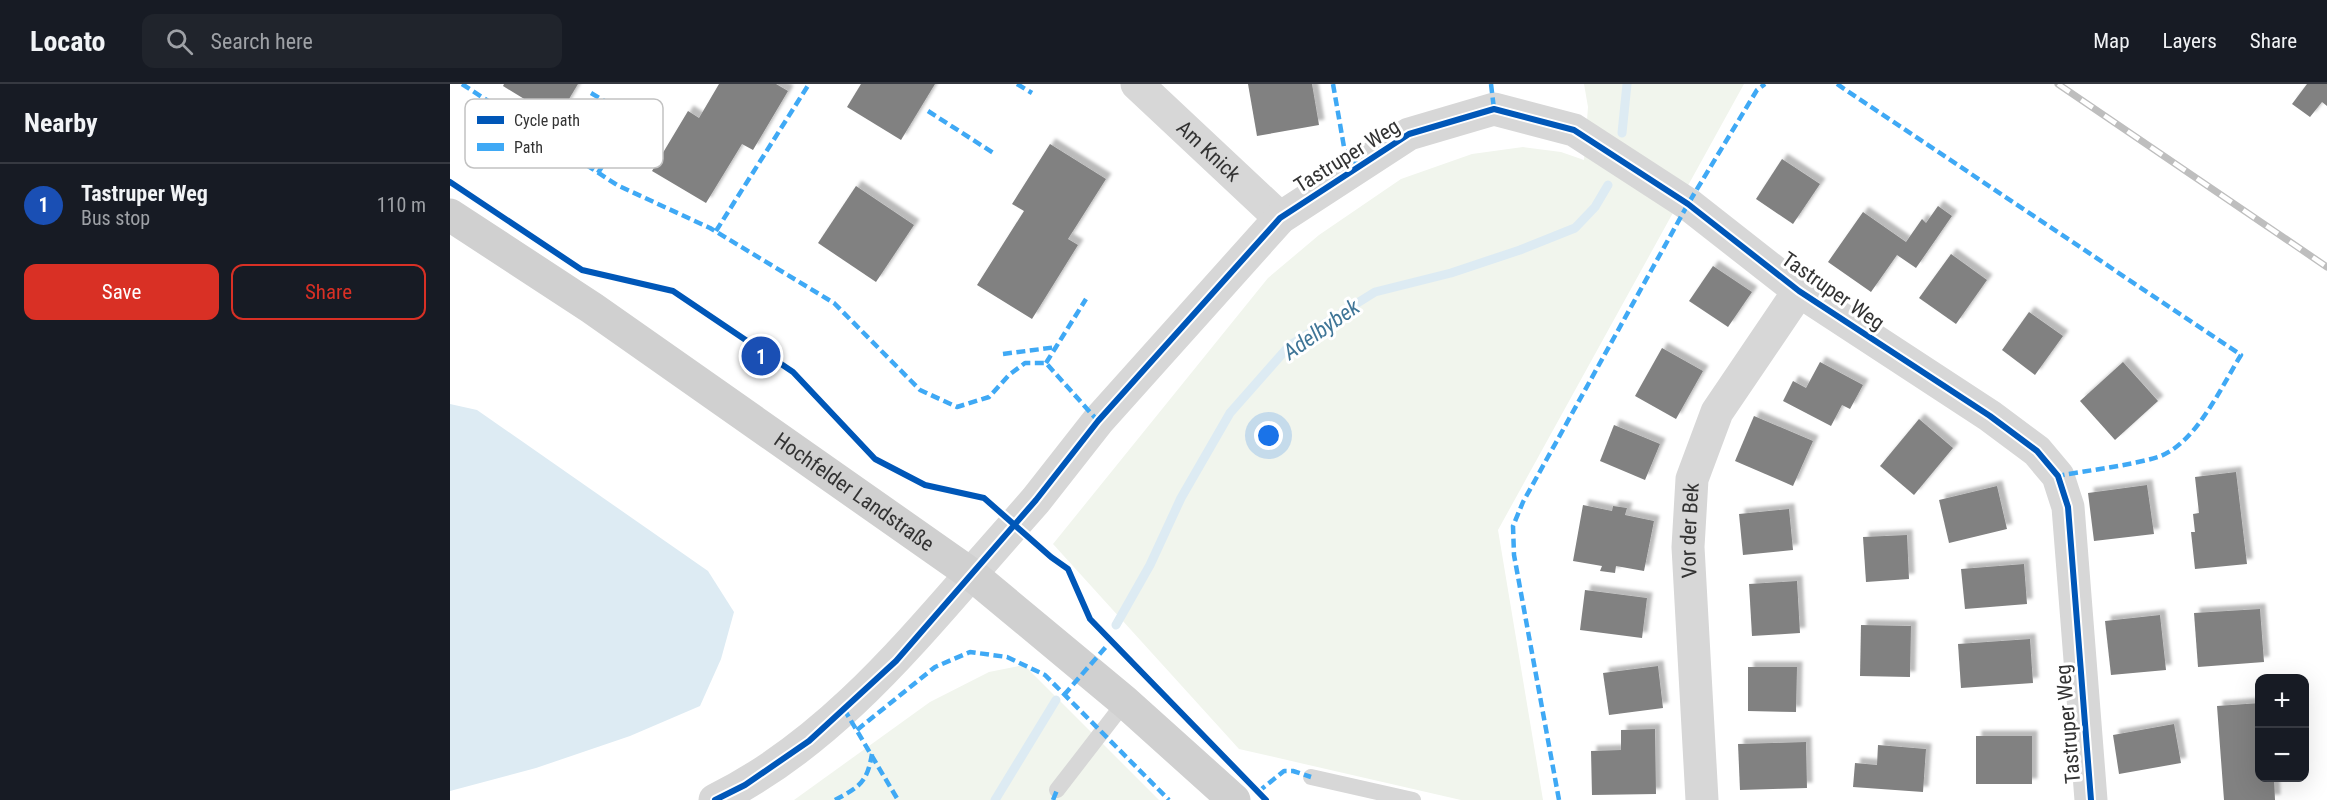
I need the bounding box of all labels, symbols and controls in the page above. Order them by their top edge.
search box [142,14,562,68]
text: Locato [30,25,106,58]
icon: search [163,25,196,58]
text: Search here [211,29,313,54]
text: Map [2093,29,2130,53]
text: Layers [2163,29,2217,53]
text: Share [2250,29,2297,53]
legend [465,99,663,168]
text: Nearby [24,108,98,138]
text: Cycle path [514,111,580,130]
street label: Tastruper Weg [1290,114,1404,198]
street label: Am Knick [1172,116,1246,187]
text: Path [514,138,543,157]
text: Tastruper Weg [81,181,208,206]
text: 1 [38,193,49,217]
text: 110 m [377,193,426,217]
text: Bus stop [81,206,150,230]
street label: Tastruper Weg [1777,247,1889,335]
button: Save [24,264,219,320]
button: Share [231,264,426,320]
water label: Adelbybek [1278,294,1364,365]
pin: 1 [742,334,780,378]
your location [1254,421,1283,450]
street label: Hochfelder Landstraße [770,428,939,556]
street label: Vor der Bek [1676,482,1704,579]
street label: Tastruper Weg [2051,663,2085,785]
map controls [2255,674,2309,782]
button: + [2255,674,2309,728]
button: − [2255,728,2309,782]

